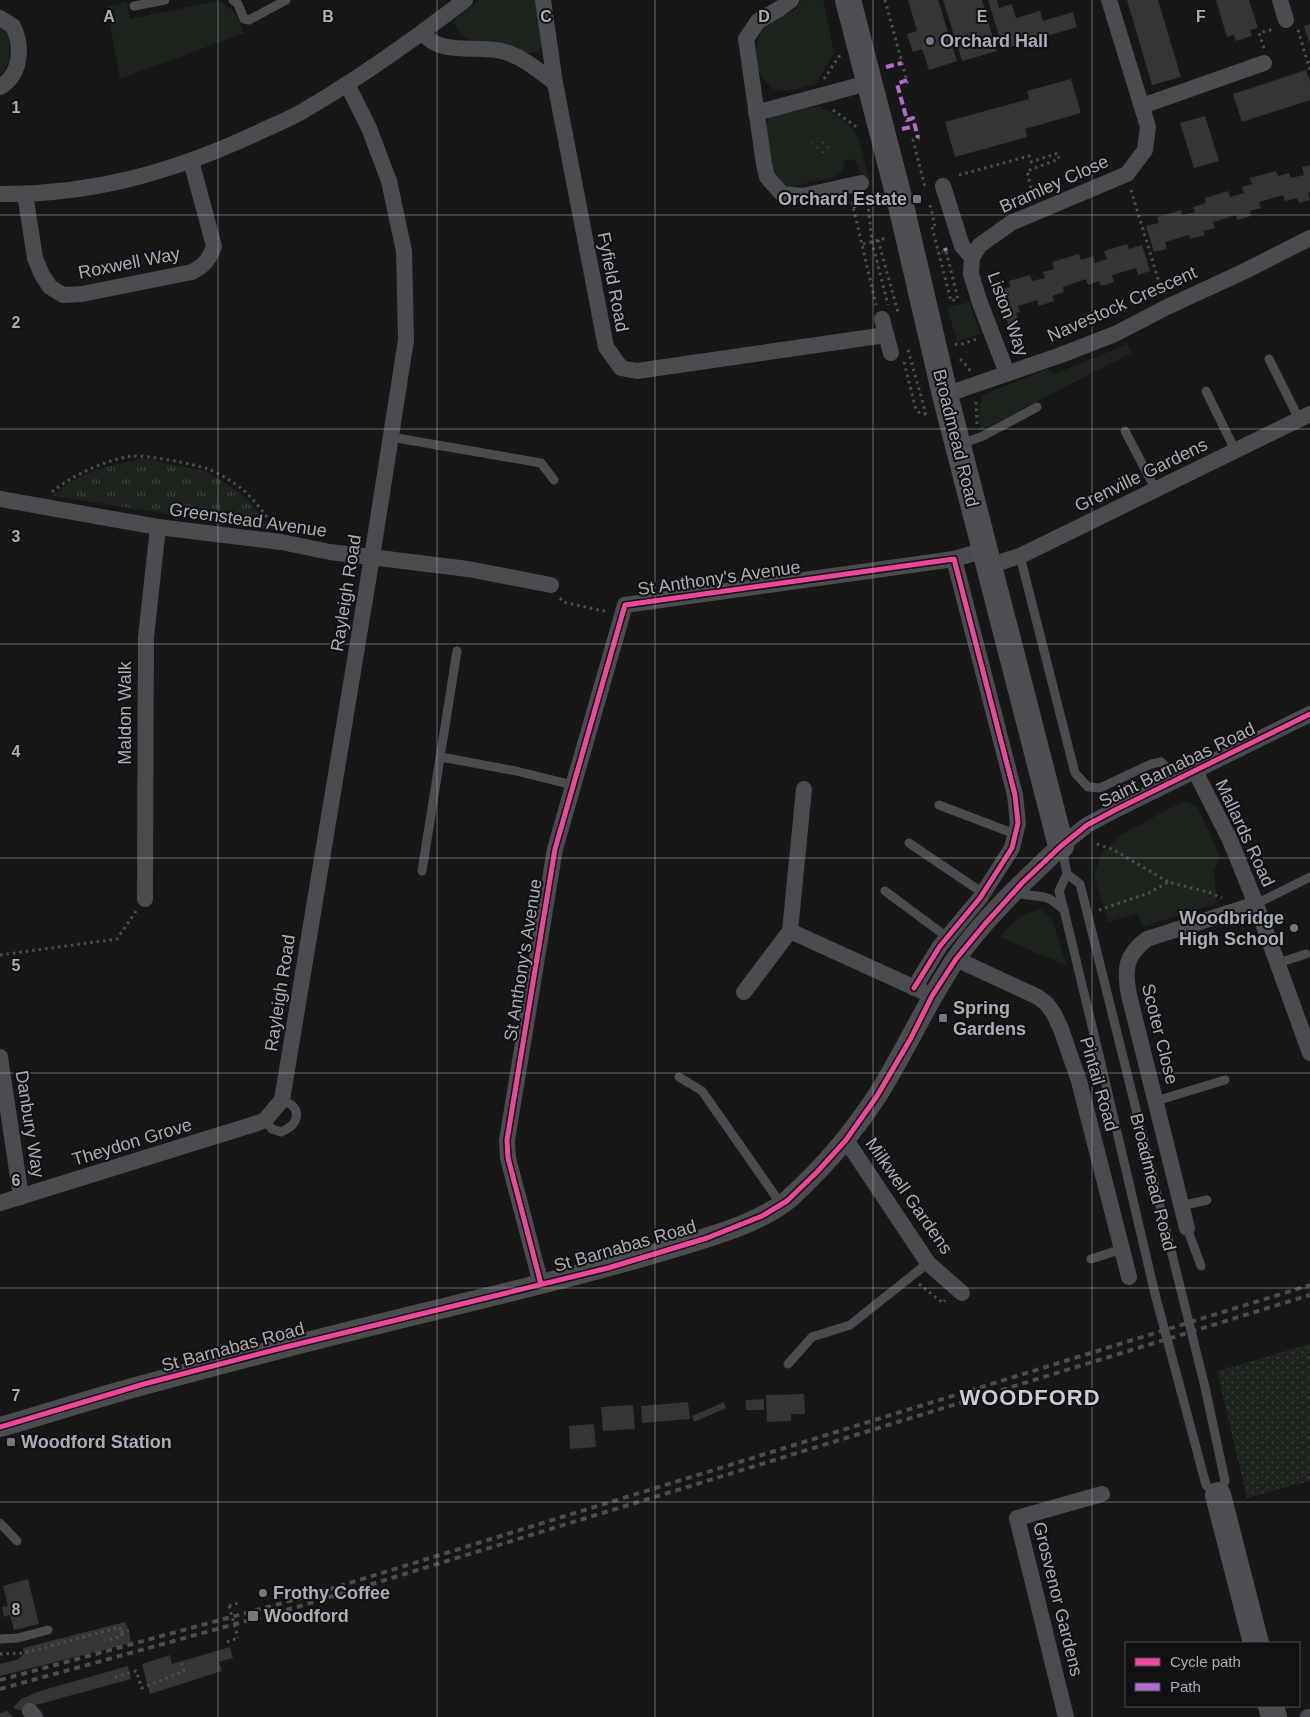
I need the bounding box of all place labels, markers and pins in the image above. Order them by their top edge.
place label: Orchard Hall [940,31,1048,51]
marker: Orchard Hall [924,35,936,47]
place label: Orchard Estate [778,189,907,209]
marker: Orchard Estate [911,193,923,205]
place label: Woodbridge High School [1179,908,1284,949]
marker: Woodbridge High School [1288,922,1300,934]
place label: Spring Gardens [953,998,1026,1039]
marker: Spring Gardens [937,1012,949,1024]
place label: Woodford Station [21,1432,172,1452]
marker: Woodford Station [5,1436,17,1448]
place label: Frothy Coffee [273,1583,390,1603]
marker: Frothy Coffee [257,1587,269,1599]
place label: Woodford [264,1606,349,1626]
marker: Woodford [246,1609,260,1623]

